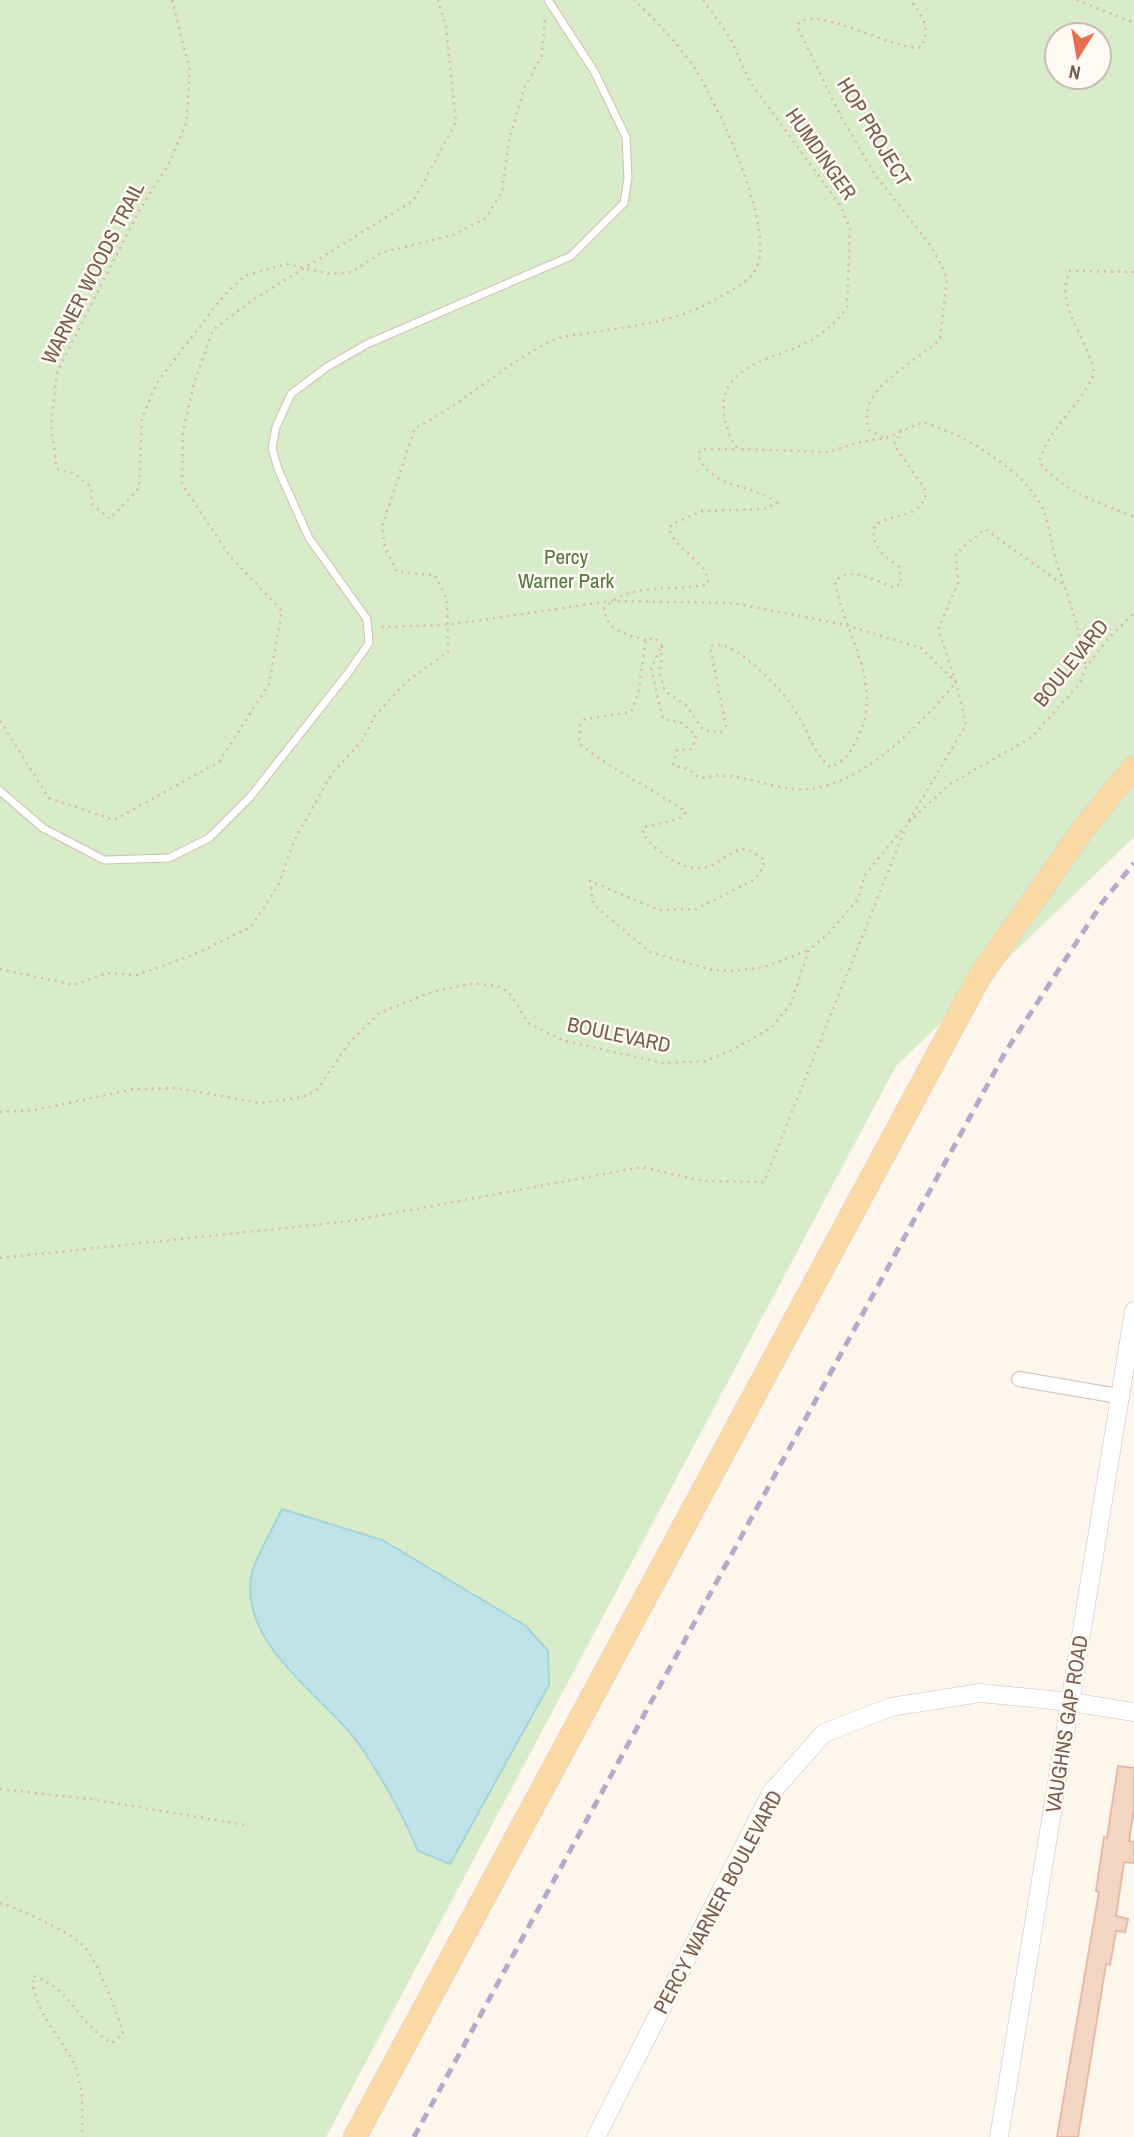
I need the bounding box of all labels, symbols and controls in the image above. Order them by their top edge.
north arrow [1043,21,1113,91]
text: N [1067,59,1083,87]
street label: HOP PROJECT [831,72,919,192]
street label: HUMDINGER [779,102,864,206]
street label: WARNER WOODS TRAIL [34,176,151,369]
park label: Percy Warner Park [518,542,614,595]
street label: BOULEVARD [1026,613,1115,713]
street label: BOULEVARD [565,1009,673,1060]
street label: VAUGHNS GAP ROAD [1038,1633,1095,1815]
street label: PERCY WARNER BOULEVARD [646,1785,789,2019]

